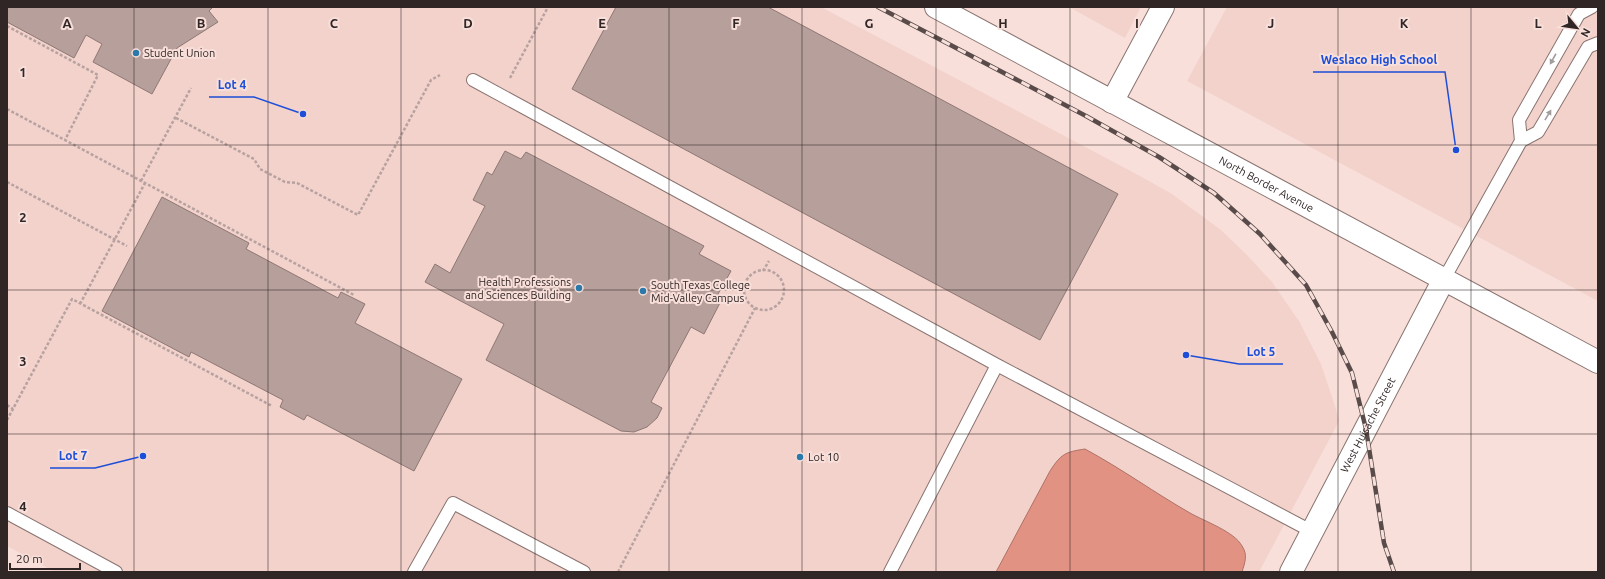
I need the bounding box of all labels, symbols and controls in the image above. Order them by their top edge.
north arrow [1557,8,1597,48]
text: A [62,16,72,30]
text: B [197,16,206,30]
text: C [330,16,339,30]
text: D [463,16,473,30]
text: E [598,16,606,30]
text: F [732,16,740,30]
text: G [865,16,874,30]
text: H [998,16,1008,30]
text: I [1135,16,1139,30]
text: J [1268,16,1274,30]
text: K [1400,16,1409,30]
text: L [1534,16,1542,30]
text: N [1579,26,1593,39]
place label: Student Union [144,47,215,59]
marker: Student Union [131,48,141,58]
callout: Weslaco High School [1313,48,1445,72]
text: Weslaco High School [1321,53,1438,66]
one-way arrow [1550,53,1557,65]
text: 1 [19,65,27,79]
callout: Lot 4 [209,73,254,97]
text: Lot 4 [218,78,247,91]
one-way arrow [1545,109,1552,121]
street label: North Border Avenue [1217,154,1316,214]
text: 2 [19,210,27,224]
place label: Health Professions and Sciences Building [465,276,571,301]
place label: South Texas College Mid-Valley Campus [651,279,750,304]
marker: Health Professions and Sciences Building [574,283,584,293]
marker: South Texas College Mid-Valley Campus [638,286,648,296]
callout: Lot 5 [1239,340,1283,364]
text: Lot 5 [1247,345,1276,358]
text: 3 [19,354,27,368]
street label: West Huisache Street [1338,375,1398,474]
callout: Lot 7 [50,444,95,468]
text: Lot 7 [59,449,88,462]
place label: Lot 10 [808,451,839,463]
marker: Lot 10 [795,452,805,462]
text: 4 [19,499,27,513]
scale bar [10,545,80,571]
text: 20 m [16,552,43,565]

